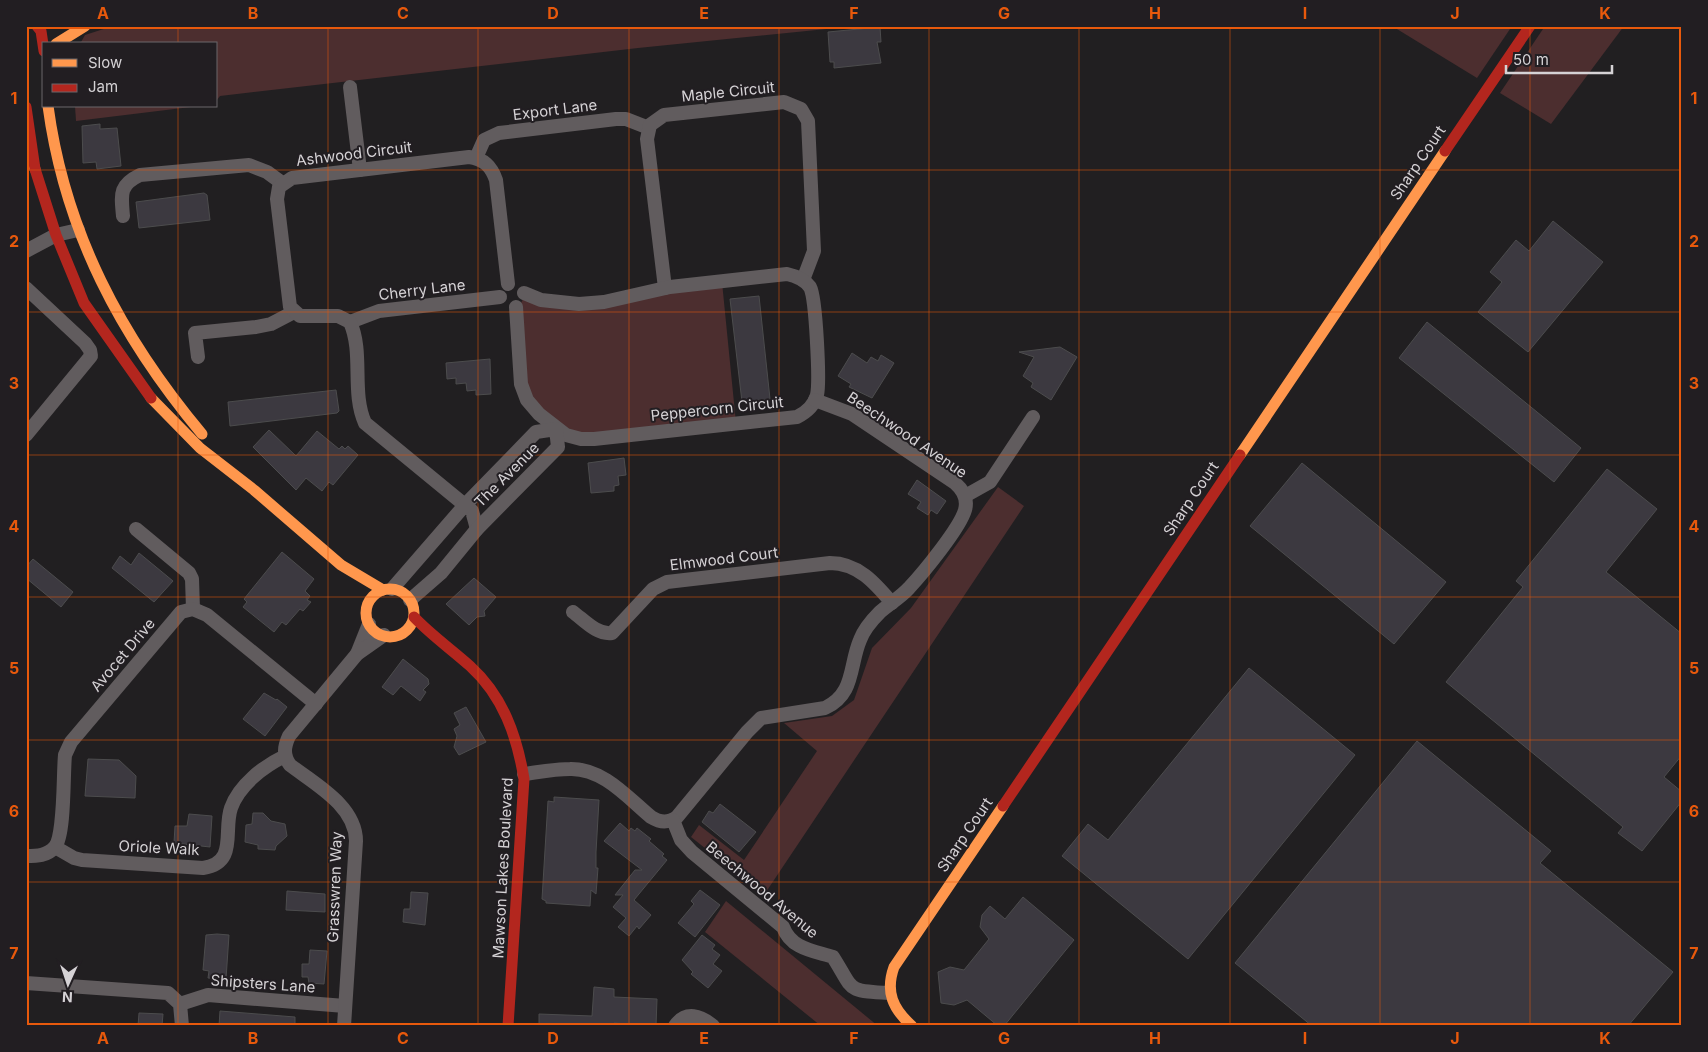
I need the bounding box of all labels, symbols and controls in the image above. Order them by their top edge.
text: A [97,3,109,23]
text: B [248,3,258,23]
text: C [397,3,409,23]
text: D [547,3,559,23]
text: E [699,3,709,23]
text: F [849,3,859,23]
text: G [998,3,1010,23]
text: H [1149,3,1161,23]
text: I [1303,3,1307,23]
text: J [1450,3,1460,23]
text: K [1599,3,1611,23]
legend [42,42,218,108]
scale bar [1506,42,1612,74]
text: 50 m [1513,50,1549,69]
text: Slow [88,53,122,72]
text: Jam [88,77,118,96]
street label: Maple Circuit [680,77,776,106]
text: 1 [11,88,17,108]
text: 1 [1691,88,1697,108]
street label: Export Lane [512,95,598,124]
street label: Sharp Court [1386,122,1450,204]
street label: Ashwood Circuit [295,137,413,170]
text: 2 [9,231,19,251]
text: 2 [1689,231,1699,251]
street label: Cherry Lane [377,275,467,304]
text: 3 [9,373,19,393]
text: 3 [1689,373,1699,393]
street label: Beechwood Avenue [844,387,971,482]
street label: Peppercorn Circuit [650,392,784,425]
street label: The Avenue [470,438,543,511]
street label: Sharp Court [1159,458,1223,540]
text: 4 [9,516,20,536]
text: 4 [1689,516,1700,536]
street label: Elmwood Court [669,542,779,575]
street label: Avocet Drive [86,614,159,695]
text: 5 [9,658,19,678]
text: 5 [1689,658,1699,678]
street label: Mawson Lakes Boulevard [488,777,517,959]
street label: Sharp Court [933,794,997,876]
text: 6 [9,801,19,821]
text: 6 [1689,801,1699,821]
street label: Grasswren Way [323,830,346,943]
street label: Oriole Walk [118,836,201,859]
street label: Beechwood Avenue [702,837,822,942]
text: 7 [9,943,19,963]
text: 7 [1689,943,1699,963]
north arrow [42,960,92,1010]
street label: Shipsters Lane [210,970,316,997]
text: N [62,989,73,1006]
text: A [97,1028,109,1048]
text: B [248,1028,258,1048]
text: C [397,1028,409,1048]
text: D [547,1028,559,1048]
text: E [699,1028,709,1048]
text: F [849,1028,859,1048]
text: G [998,1028,1010,1048]
text: H [1149,1028,1161,1048]
text: I [1303,1028,1307,1048]
text: J [1450,1028,1460,1048]
text: K [1599,1028,1611,1048]

